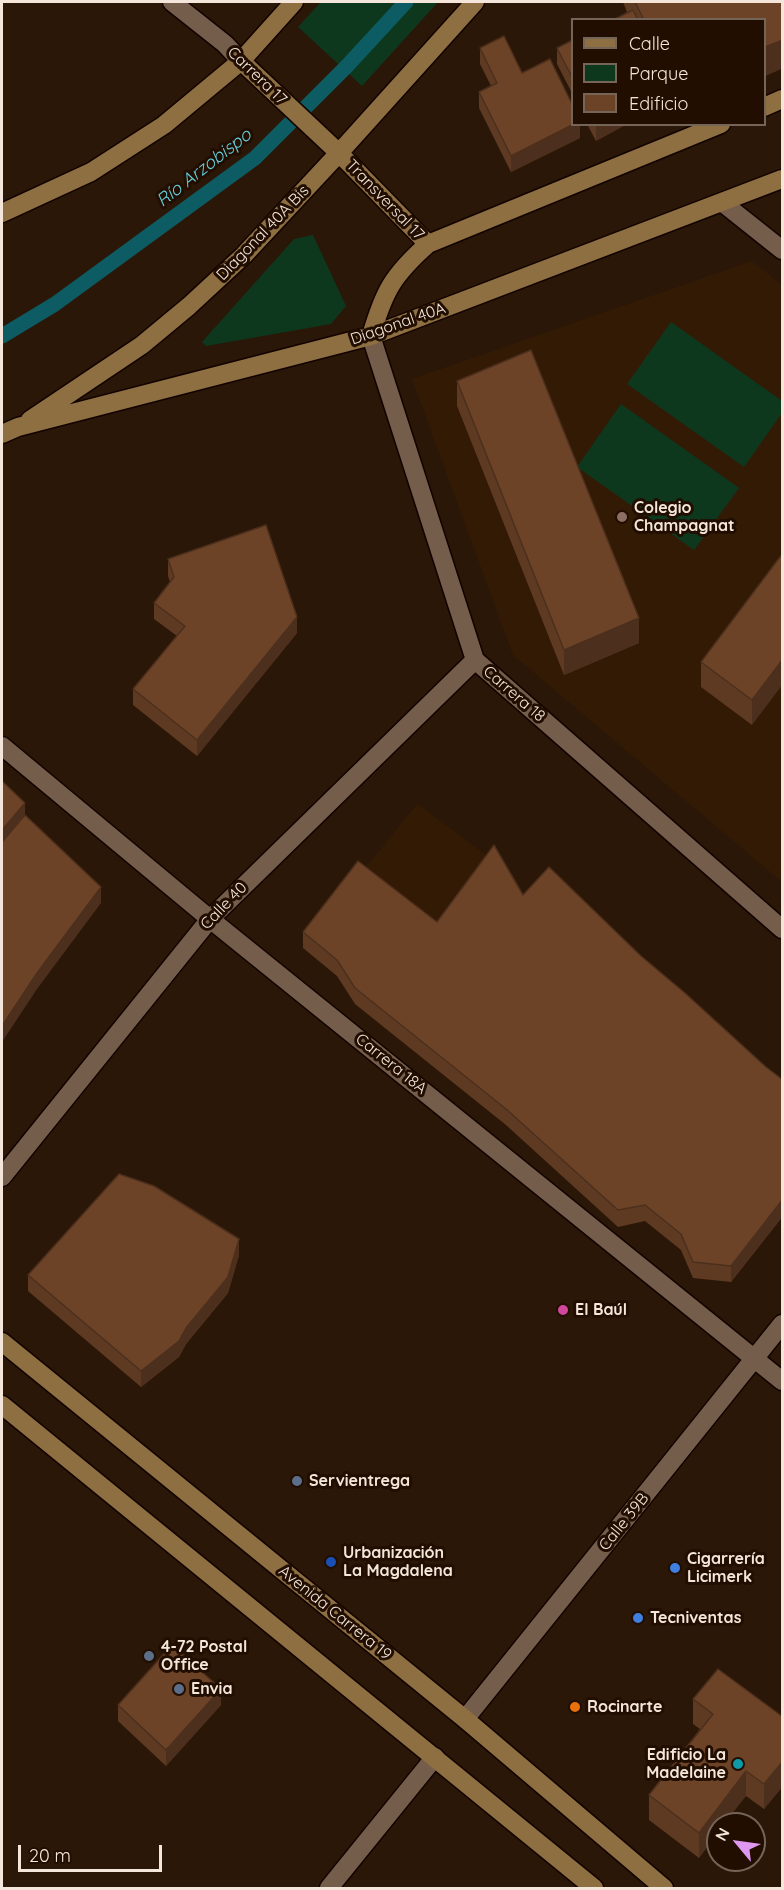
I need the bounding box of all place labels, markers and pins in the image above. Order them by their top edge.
place label: Colegio Champagnat [634,498,735,536]
marker: Colegio Champagnat [615,510,629,524]
place label: El Baúl [575,1300,627,1320]
marker: El Baúl [556,1303,570,1317]
place label: Servientrega [309,1471,410,1491]
marker: Servientrega [290,1474,304,1488]
place label: Urbanización La Magdalena [343,1543,453,1581]
place label: Cigarrería Licimerk [687,1549,765,1587]
marker: Urbanización La Magdalena [324,1555,338,1569]
marker: Cigarrería Licimerk [668,1561,682,1575]
place label: Tecniventas [650,1608,741,1628]
marker: Tecniventas [631,1611,645,1625]
place label: 4-72 Postal Office [161,1637,247,1675]
marker: 4-72 Postal Office [142,1649,156,1663]
place label: Envia [191,1679,232,1699]
marker: Envia [172,1682,186,1696]
place label: Rocinarte [587,1697,662,1717]
marker: Rocinarte [568,1700,582,1714]
place label: Edificio La Madelaine [646,1745,726,1783]
marker: Edificio La Madelaine [731,1757,745,1771]

